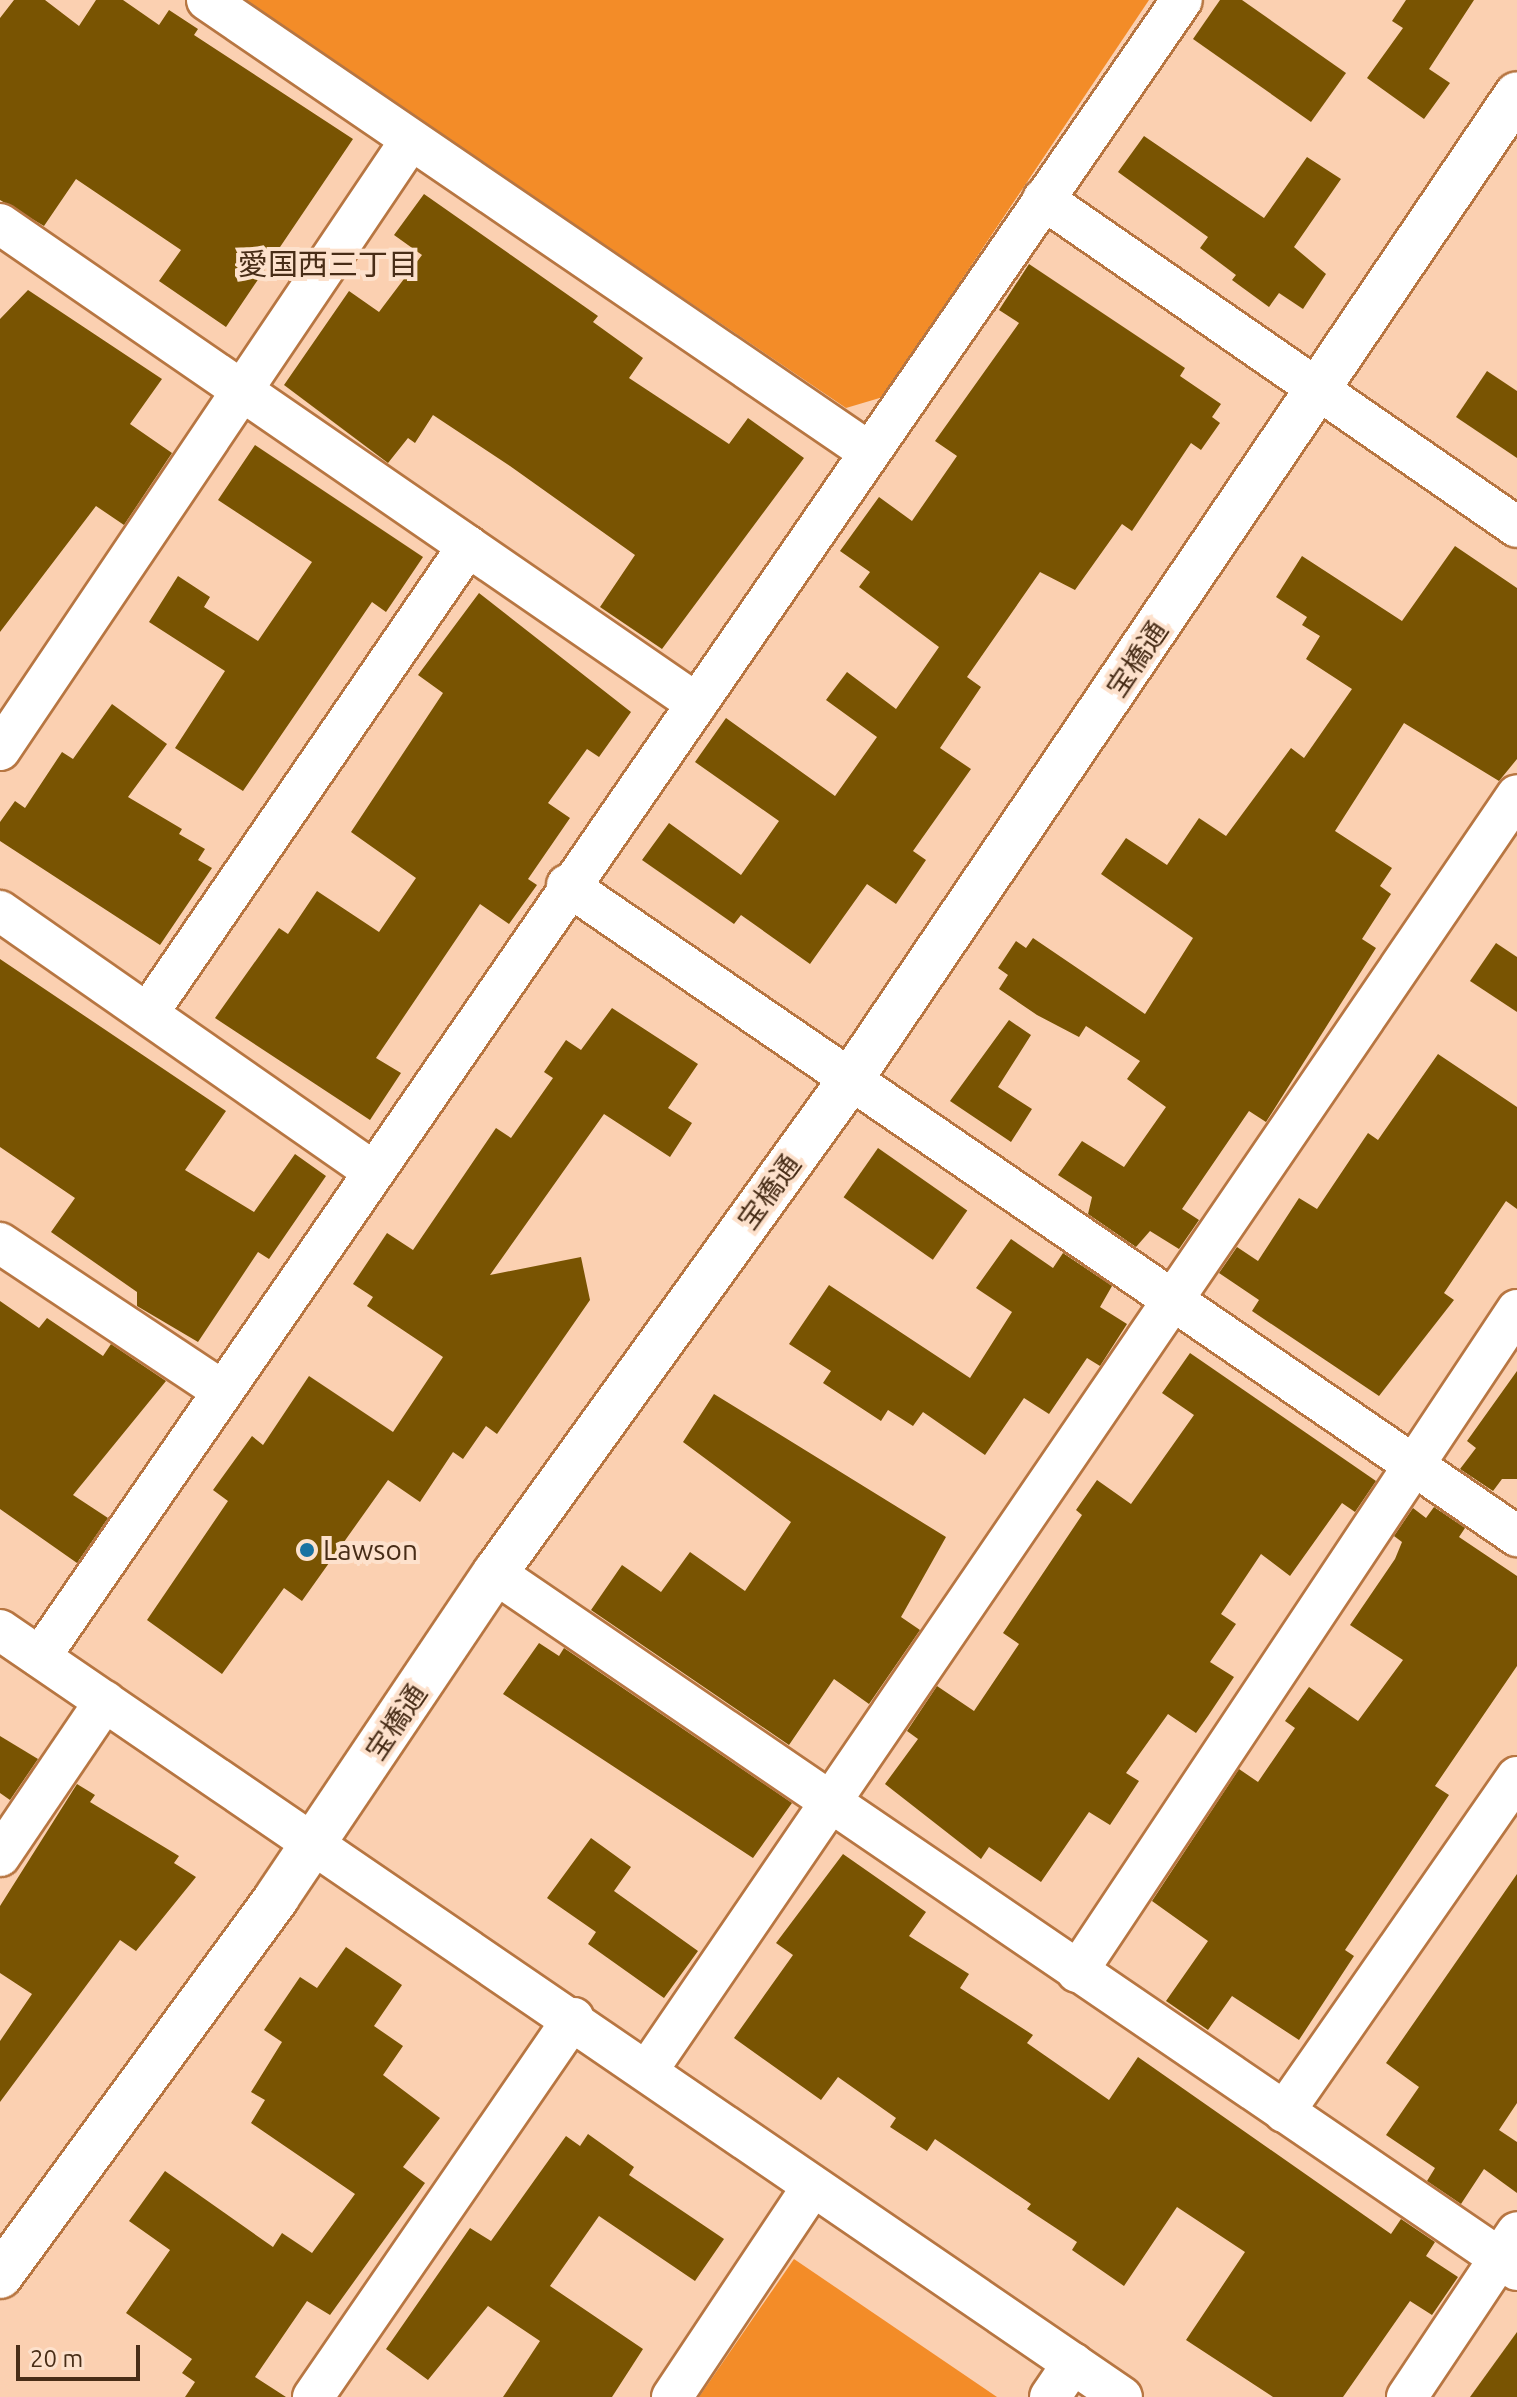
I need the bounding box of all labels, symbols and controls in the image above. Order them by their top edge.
district label: 愛国西三丁目 [238,246,418,282]
street label: 宝橋通 [1100,615,1174,703]
street label: 宝橋通 [731,1148,807,1236]
place label: Lawson [323,1533,418,1567]
marker: Lawson [298,1541,316,1559]
street label: 宝橋通 [359,1678,433,1766]
scale bar [20,2329,144,2379]
text: 20 m [30,2345,83,2372]

